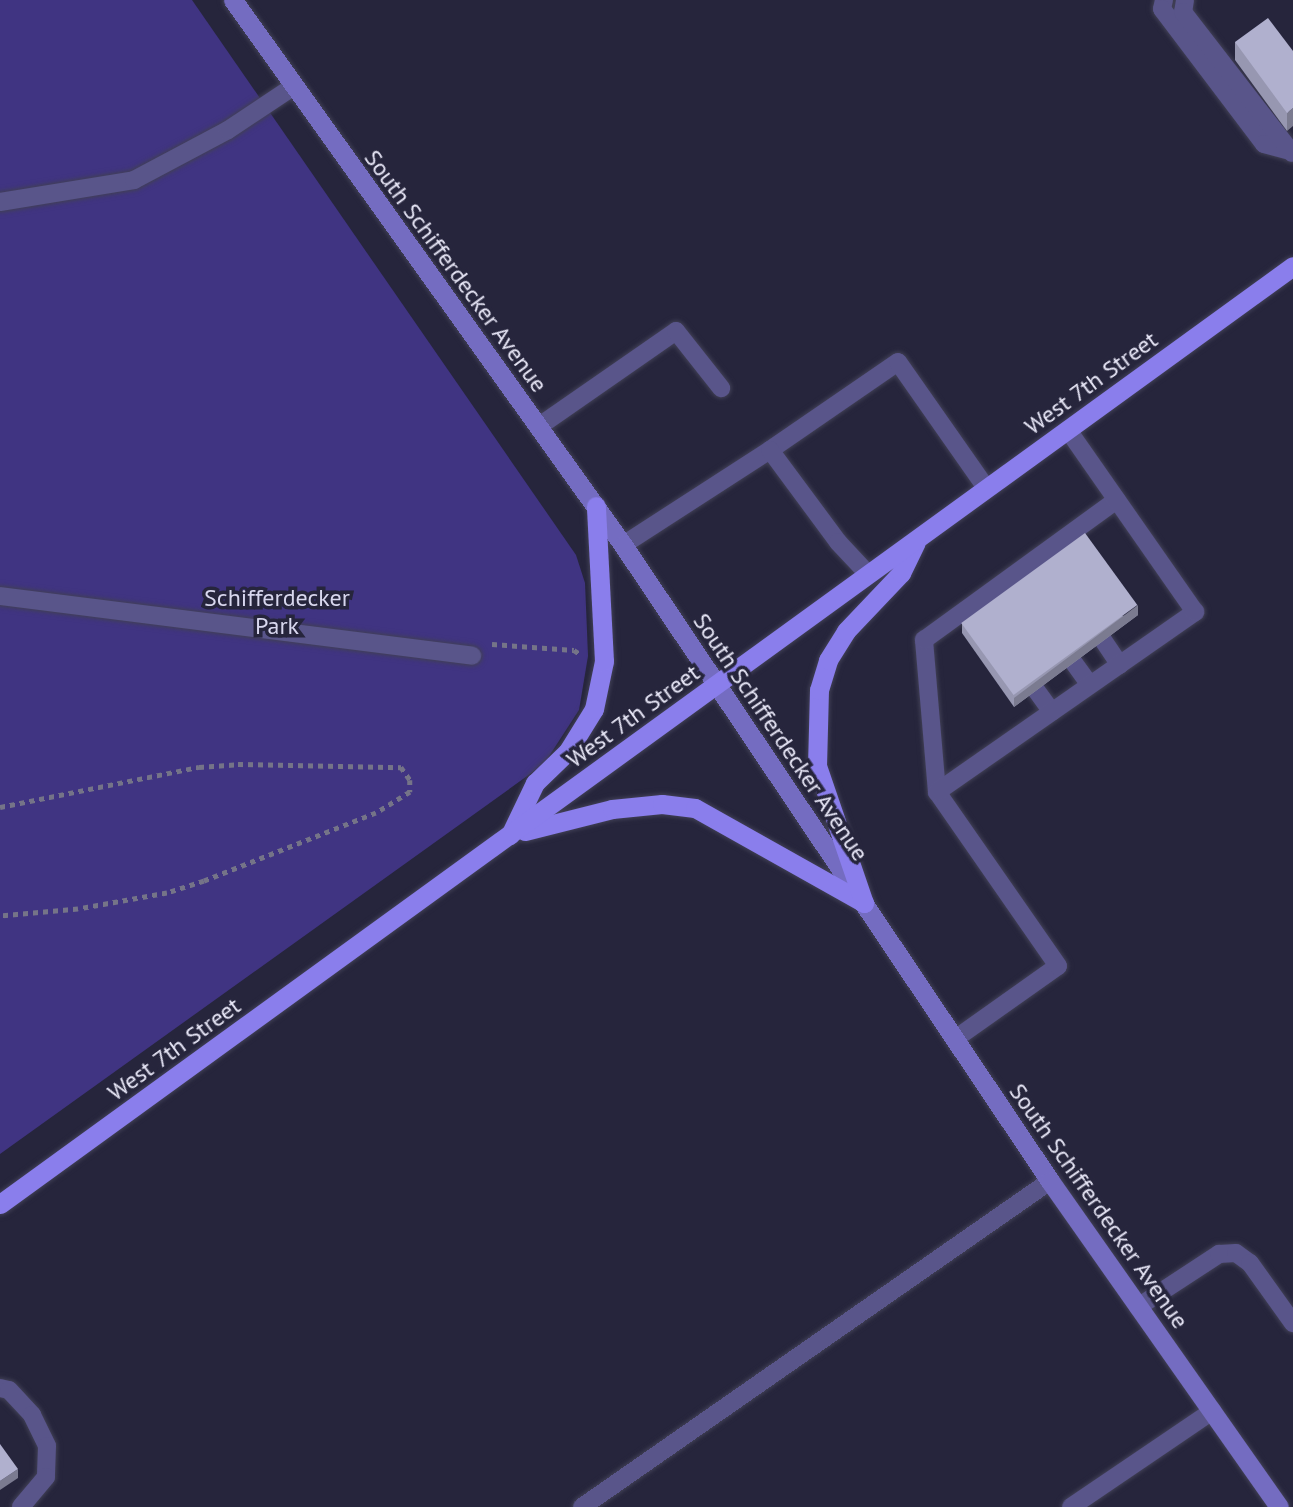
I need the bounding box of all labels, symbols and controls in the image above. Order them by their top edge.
street label: South Schifferdecker Avenue [358,144,554,398]
street label: West 7th Street [1019,325,1163,441]
park label: Schifferdecker Park [204,584,350,640]
street label: South Schifferdecker Avenue [687,607,875,867]
street label: West 7th Street [561,658,705,774]
street label: West 7th Street [102,991,246,1107]
street label: South Schifferdecker Avenue [1003,1078,1195,1334]

